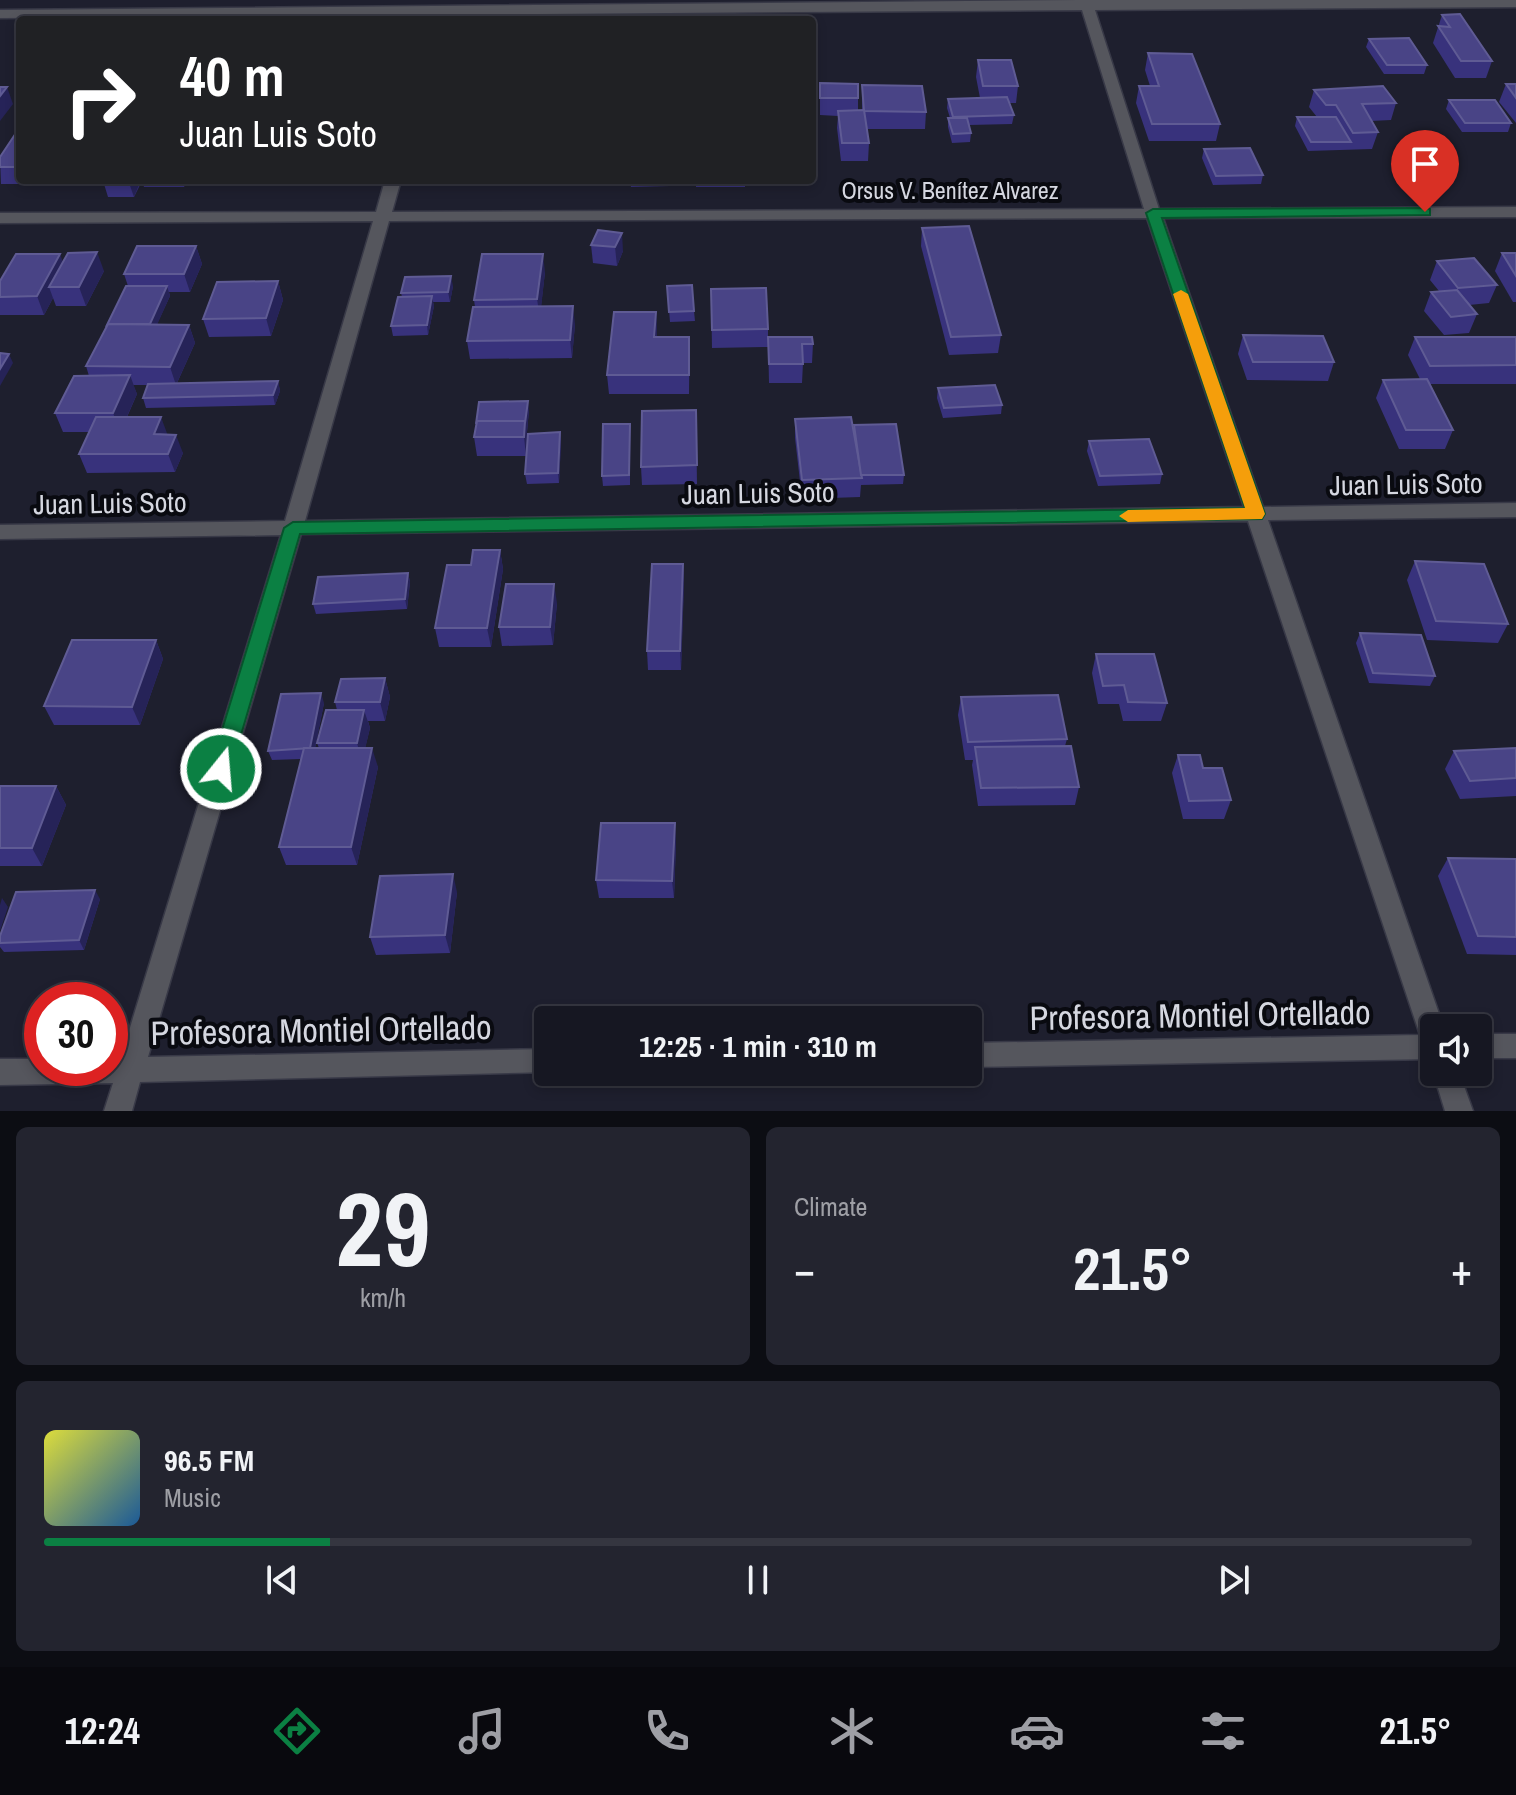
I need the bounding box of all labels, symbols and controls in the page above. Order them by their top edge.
text: 40 m [180,38,285,113]
icon: right [48,48,152,152]
text: Juan Luis Soto [180,110,377,158]
pin [1391,130,1459,212]
icon: arrive [1403,142,1447,186]
street label: Orsus V. Benítez Alvarez [842,174,1059,206]
street label: Juan Luis Soto [1329,464,1483,504]
street label: Juan Luis Soto [681,473,835,513]
street label: Juan Luis Soto [33,483,187,523]
position arrow [179,727,263,811]
speed limit sign: 30 [24,982,128,1086]
street label: Profesora Montiel Ortellado [1029,989,1371,1041]
street label: Profesora Montiel Ortellado [150,1004,492,1056]
map controls [1420,1014,1492,1086]
button: sound [1420,1014,1492,1086]
text: 12:25 · 1 min · 310 m [639,1026,877,1066]
text: 29 [336,1158,430,1298]
text: Climate [794,1189,867,1224]
text: 21.5° [1073,1228,1193,1309]
text: − [794,1239,815,1299]
text: + [1451,1239,1472,1299]
text: km/h [360,1280,406,1315]
text: 96.5 FM [164,1440,254,1480]
text: Music [164,1480,221,1515]
icon: previous [260,1558,304,1602]
icon: pause [736,1558,780,1602]
icon: next [1212,1558,1256,1602]
icon: directions [269,1703,325,1759]
icon: music [454,1703,510,1759]
icon: phone [639,1703,695,1759]
icon: climate [824,1703,880,1759]
icon: car [1009,1703,1065,1759]
icon: filters [1195,1703,1251,1759]
text: 12:24 [65,1707,140,1755]
text: 21.5° [1380,1707,1451,1755]

